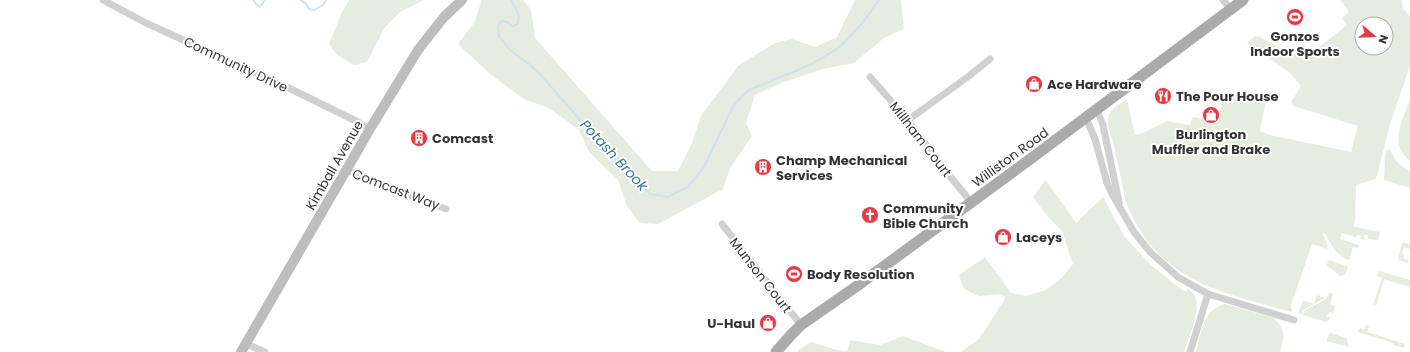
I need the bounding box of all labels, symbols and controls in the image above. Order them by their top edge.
sports icon: Gonzos Indoor Sports [1285,7,1305,27]
north arrow [1354,16,1394,56]
place label: Gonzos Indoor Sports [1250,27,1340,61]
street label: Community Drive [181,32,291,97]
text: N [1375,33,1392,46]
shop icon: Ace Hardware [1024,74,1044,94]
place label: Ace Hardware [1047,75,1142,94]
restaurant icon: The Pour House [1153,86,1173,106]
place label: The Pour House [1176,87,1279,106]
street label: Millham Court [885,98,956,181]
shop icon: Burlington Muffler and Brake [1201,105,1221,125]
water label: Potash Brook [576,115,653,196]
street label: Kimball Avenue [301,117,368,214]
street label: Williston Road [968,123,1053,192]
place label: Burlington Muffler and Brake [1152,125,1270,159]
building icon: Comcast [409,128,429,148]
place label: Comcast [432,129,493,148]
place label: Champ Mechanical Services [776,151,908,185]
building icon: Champ Mechanical Services [753,157,773,177]
street label: Comcast Way [349,164,443,215]
place label: Community Bible Church [883,199,969,233]
church icon: Community Bible Church [860,205,880,225]
shop icon: Laceys [993,227,1013,247]
place label: Laceys [1016,228,1062,247]
street label: Munson Court [725,234,796,317]
sports icon: Body Resolution [784,264,804,284]
place label: Body Resolution [807,265,915,284]
shop icon: U-Haul [758,313,778,333]
place label: U-Haul [707,314,755,333]

